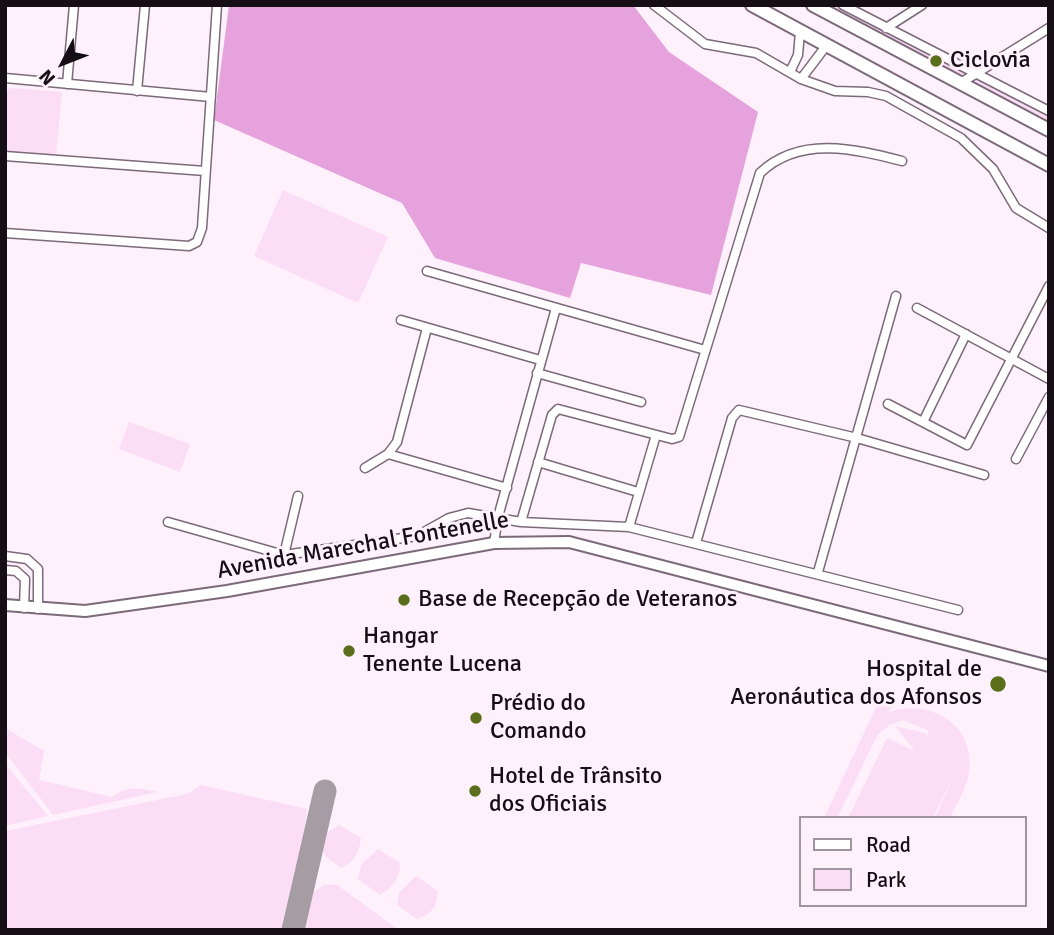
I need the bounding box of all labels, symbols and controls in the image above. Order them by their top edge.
north arrow [28,28,98,98]
place label: Ciclovia [950,47,1031,75]
marker: Ciclovia [928,53,944,69]
text: N [34,64,61,90]
street label: Avenida Marechal Fontenelle [215,506,511,586]
place label: Base de Recepção de Veteranos [418,586,737,614]
marker: Base de Recepção de Veteranos [396,592,412,608]
place label: Hangar Tenente Lucena [363,623,522,679]
marker: Hangar Tenente Lucena [341,643,357,659]
place label: Hospital de Aeronáutica dos Afonsos [730,656,982,712]
marker: Hospital de Aeronáutica dos Afonsos [988,674,1008,694]
place label: Prédio do Comando [490,690,586,746]
marker: Prédio do Comando [468,710,484,726]
place label: Hotel de Trânsito dos Oficiais [489,763,662,819]
marker: Hotel de Trânsito dos Oficiais [467,783,483,799]
legend [799,816,1026,907]
text: Road [866,832,911,858]
text: Park [866,867,906,893]

